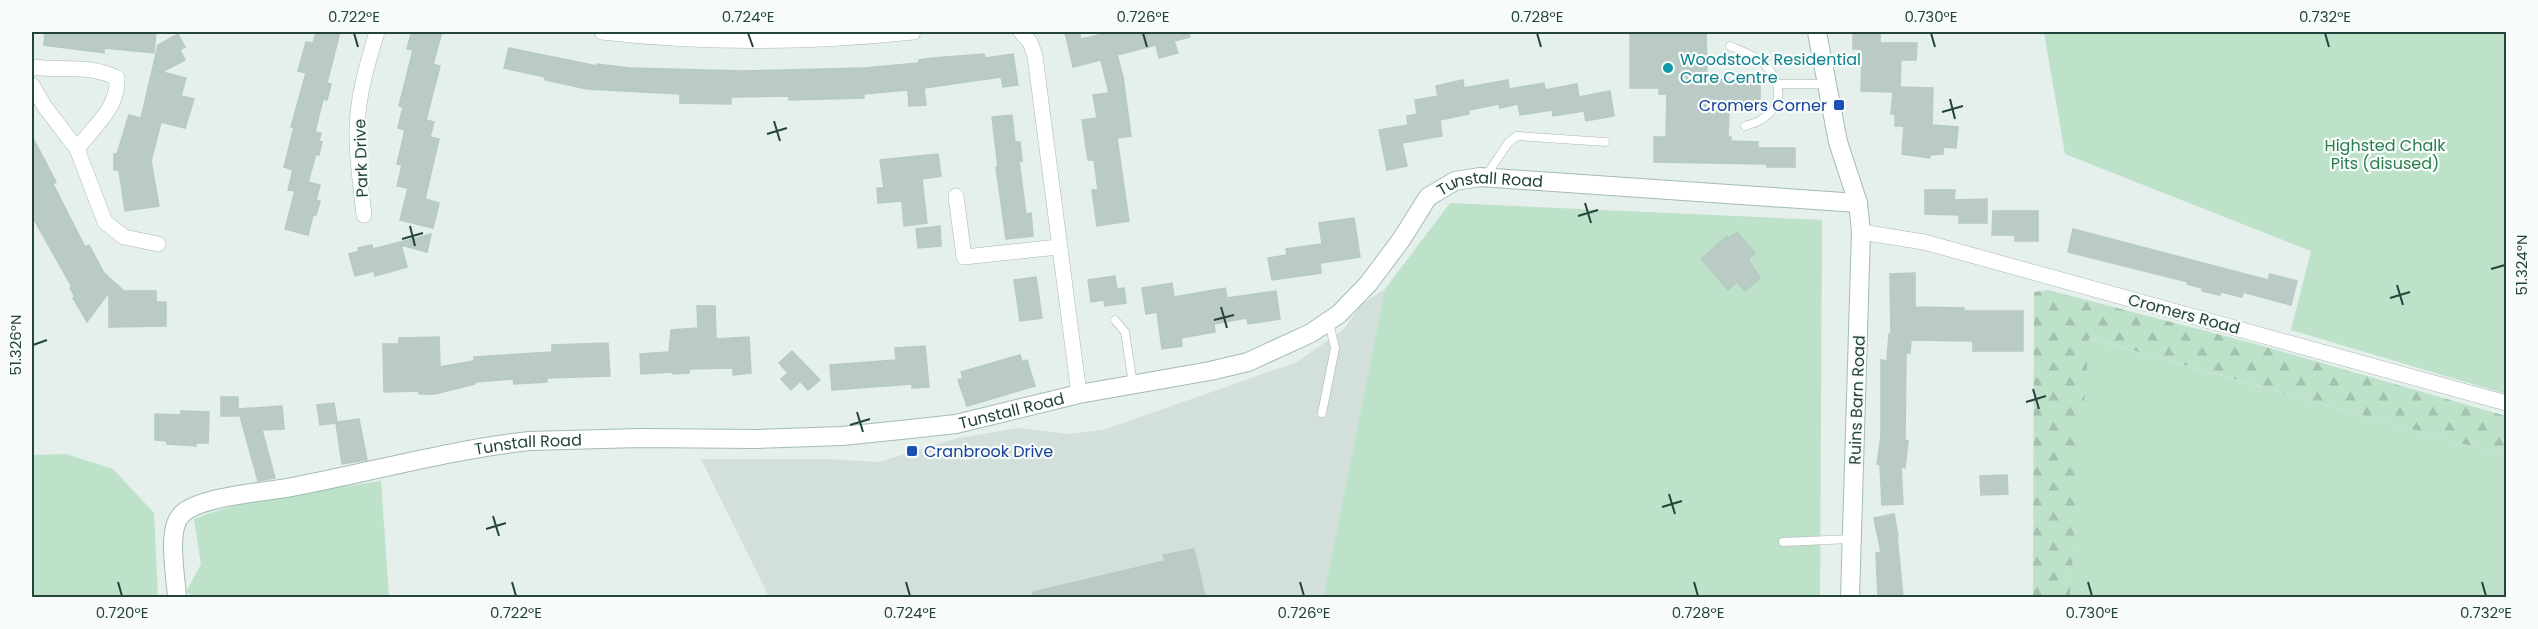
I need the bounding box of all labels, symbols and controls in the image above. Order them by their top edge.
text: 0.722°E [328,6,380,27]
text: 0.724°E [722,6,774,27]
text: 0.726°E [1117,6,1169,27]
text: 0.728°E [1511,6,1563,27]
text: 0.730°E [1905,6,1957,27]
text: 0.732°E [2299,6,2351,27]
place label: Woodstock Residential Care Centre [1680,48,1861,89]
marker: Woodstock Residential Care Centre [1661,61,1675,75]
place label: Cromers Corner [1699,94,1827,117]
marker: Cromers Corner [1832,98,1846,112]
street label: Park Drive [348,118,374,198]
park label: Highsted Chalk Pits (disused) [2325,134,2446,175]
street label: Tunstall Road [1432,165,1544,201]
text: 51.324°N [2511,235,2532,295]
street label: Cromers Road [2125,288,2243,340]
text: 51.326°N [5,314,26,376]
street label: Ruins Barn Road [1843,335,1871,465]
street label: Tunstall Road [956,386,1067,434]
street label: Tunstall Road [473,428,582,460]
place label: Cranbrook Drive [924,440,1053,463]
marker: Cranbrook Drive [905,444,919,458]
text: 0.720°E [96,602,148,623]
text: 0.722°E [490,602,542,623]
text: 0.724°E [884,602,936,623]
text: 0.726°E [1278,602,1330,623]
text: 0.728°E [1672,602,1724,623]
text: 0.730°E [2066,602,2118,623]
text: 0.732°E [2460,602,2512,623]

